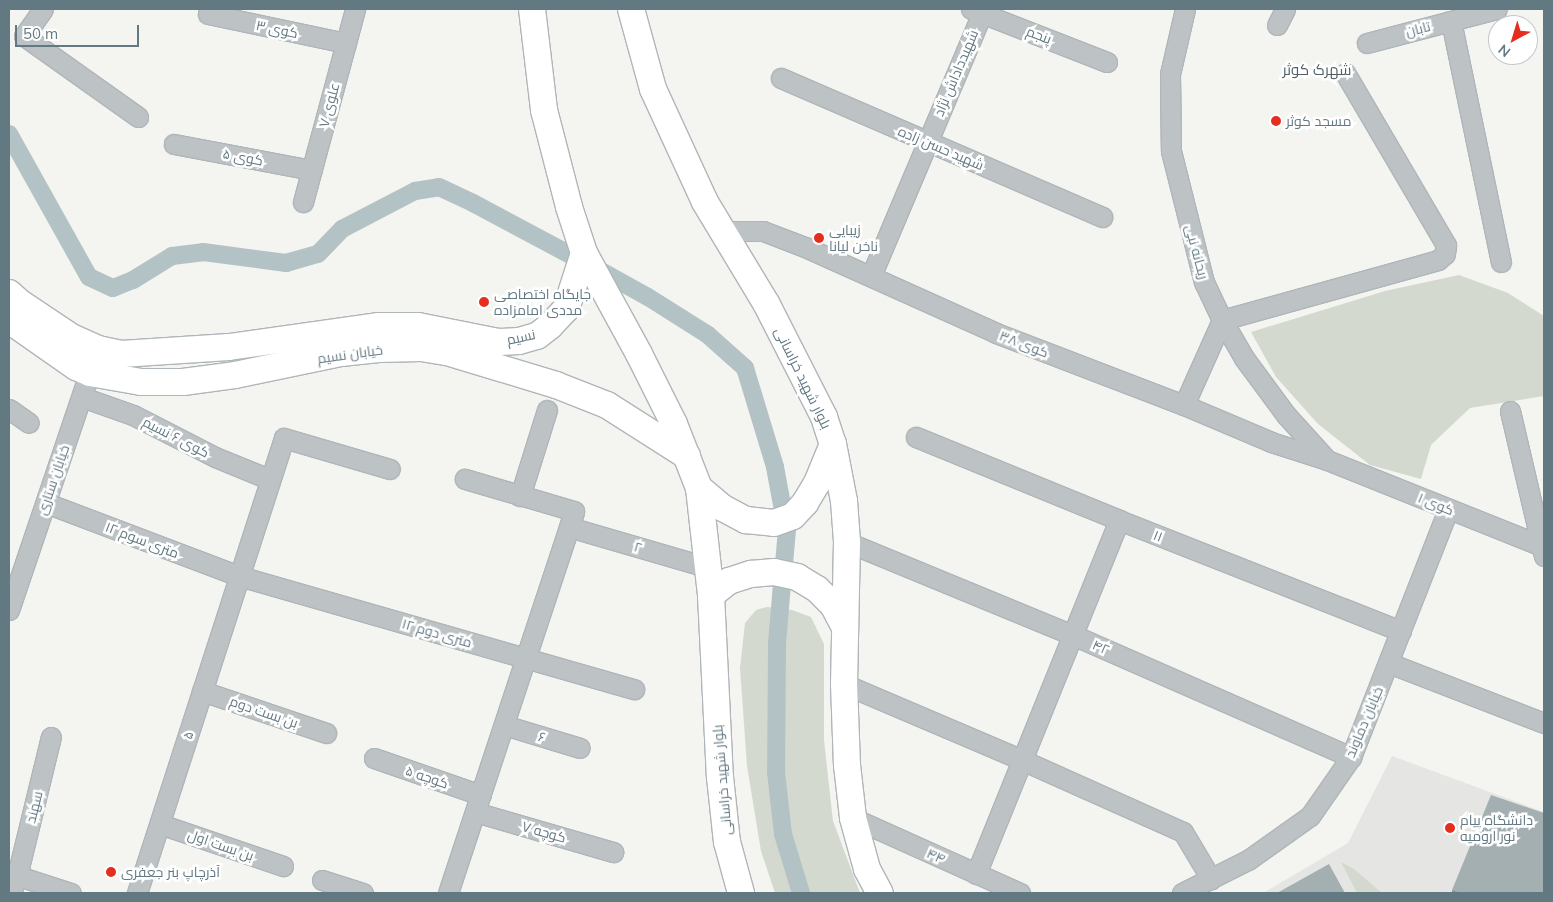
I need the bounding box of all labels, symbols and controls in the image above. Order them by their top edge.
scale bar [18,15,141,47]
north arrow [1488,15,1538,65]
street label: کوی ۳ [254,16,300,42]
street label: تابان [1404,18,1432,40]
street label: پنجم [1024,23,1054,47]
text: 50 m [23,24,58,43]
street label: شهیدداداش نژاد [930,27,982,119]
text: N [1494,41,1514,61]
district label: شهرک کوثر [1282,61,1352,79]
street label: علوی ۷ [315,81,343,129]
place label: مسجد کوثر [1286,113,1351,129]
marker: مسجد کوثر [1270,115,1282,127]
street label: شهید حسن زاده [896,122,986,174]
street label: کوی ۵ [221,145,265,169]
place label: زیبایی ناخن لیانا [829,222,878,254]
street label: ریحانه نبی [1182,223,1212,281]
marker: زیبایی ناخن لیانا [813,232,825,244]
place label: جایگاه اختصاصی مددی امامزاده [494,286,591,318]
marker: جایگاه اختصاصی مددی امامزاده [478,296,490,308]
street label: بلوار شهید خراسانی [771,324,835,432]
street label: نسیم [505,326,537,348]
street label: کوی ۳۸ [997,327,1051,361]
street label: خیابان نسیم [316,341,384,367]
street label: کوی ۶ نسیم [140,413,212,461]
street label: خیابان ستاری [33,443,73,517]
street label: کوی ۱ [1416,489,1456,519]
street label: ۱۲ متری سوم [103,518,181,562]
street label: ۱۱ [1151,527,1165,545]
street label: ۲ [632,538,644,556]
street label: ۱۲ متری دوم [400,615,474,651]
street label: ۴۲ [1090,636,1112,658]
street label: خیابان دماوند [1341,684,1387,760]
street label: بن بست دوم [228,692,300,732]
street label: بلوار شهید خراسانی [709,724,735,836]
street label: ۶ [536,728,548,746]
street label: ۵ [179,729,197,741]
street label: کوچه ۵ [403,762,451,792]
street label: سهند [22,789,46,825]
place label: دانشگاه پیام نور ارومیه [1460,812,1533,844]
street label: کوچه ۷ [520,818,568,846]
marker: دانشگاه پیام نور ارومیه [1444,822,1456,834]
street label: بن بست اول [186,826,256,864]
street label: ۴۴ [924,845,948,867]
place label: آذرچاپ بنر جعفری [121,864,220,880]
marker: آذرچاپ بنر جعفری [105,866,117,878]

